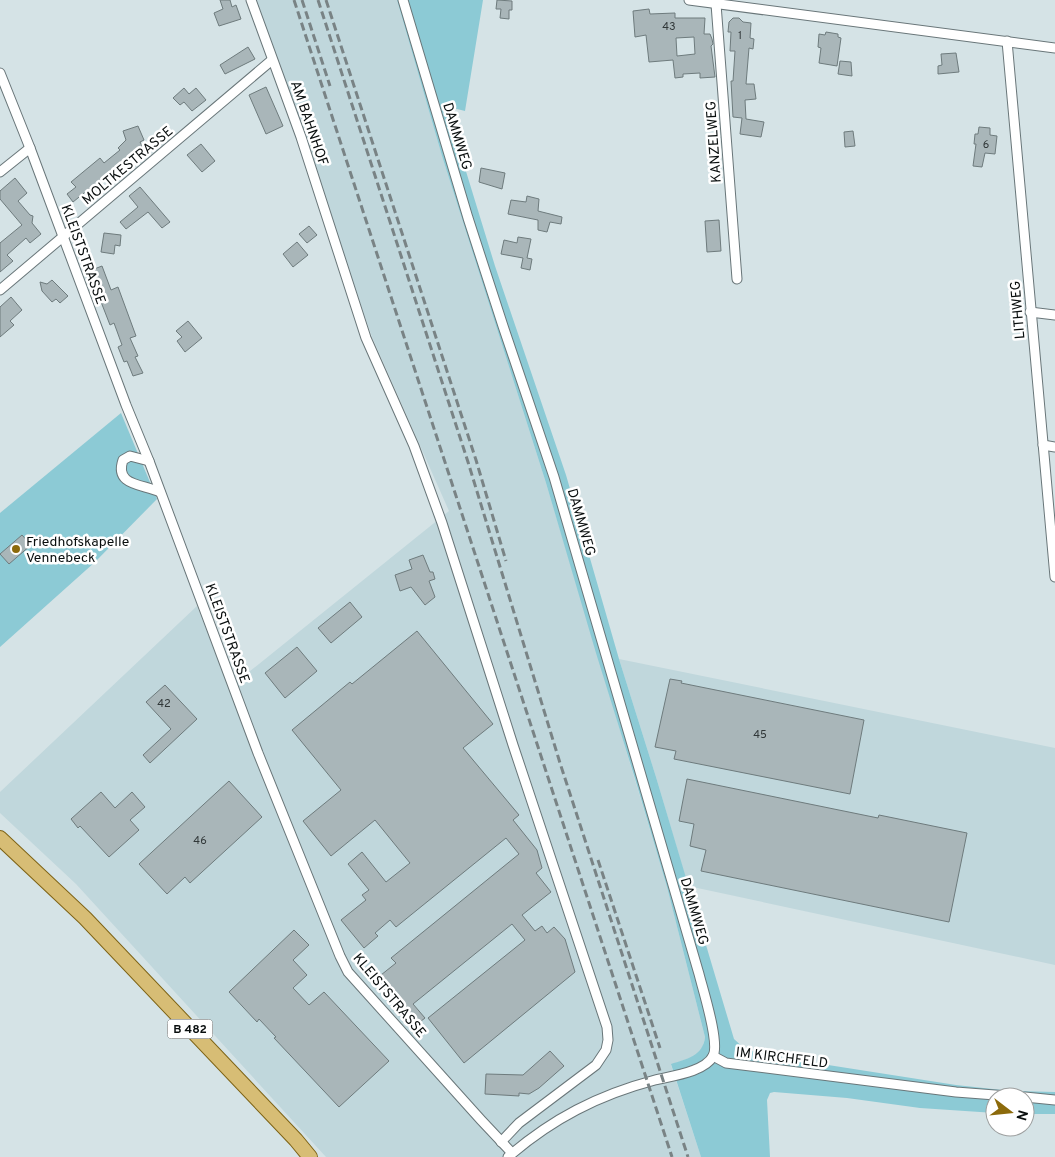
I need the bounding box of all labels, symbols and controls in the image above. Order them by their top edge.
house number: 43 [662,20,676,34]
house number: 1 [738,29,742,43]
street label: AM BAHNHOF [286,79,331,169]
street label: KANZELWEG [703,100,726,183]
street label: DAMMWEG [438,101,475,172]
street label: MOLTKESTRASSE [79,123,177,209]
house number: 6 [983,138,989,152]
street label: KLEISTSTRASSE [57,202,109,307]
street label: LITHWEG [1007,280,1030,340]
street label: DAMMWEG [563,487,598,558]
place label: Friedhofskapelle Vennebeck [26,534,129,567]
marker: Friedhofskapelle Vennebeck [10,543,22,555]
street label: KLEISTSTRASSE [201,581,253,686]
house number: 42 [157,697,171,711]
house number: 45 [753,728,767,742]
house number: 46 [193,834,207,848]
street label: DAMMWEG [676,876,711,947]
street label: KLEISTSTRASSE [349,950,429,1042]
road number: B 482 [168,1020,212,1038]
street label: IM KIRCHFELD [735,1044,829,1073]
north arrow [985,1087,1035,1137]
text: N [1011,1108,1031,1122]

